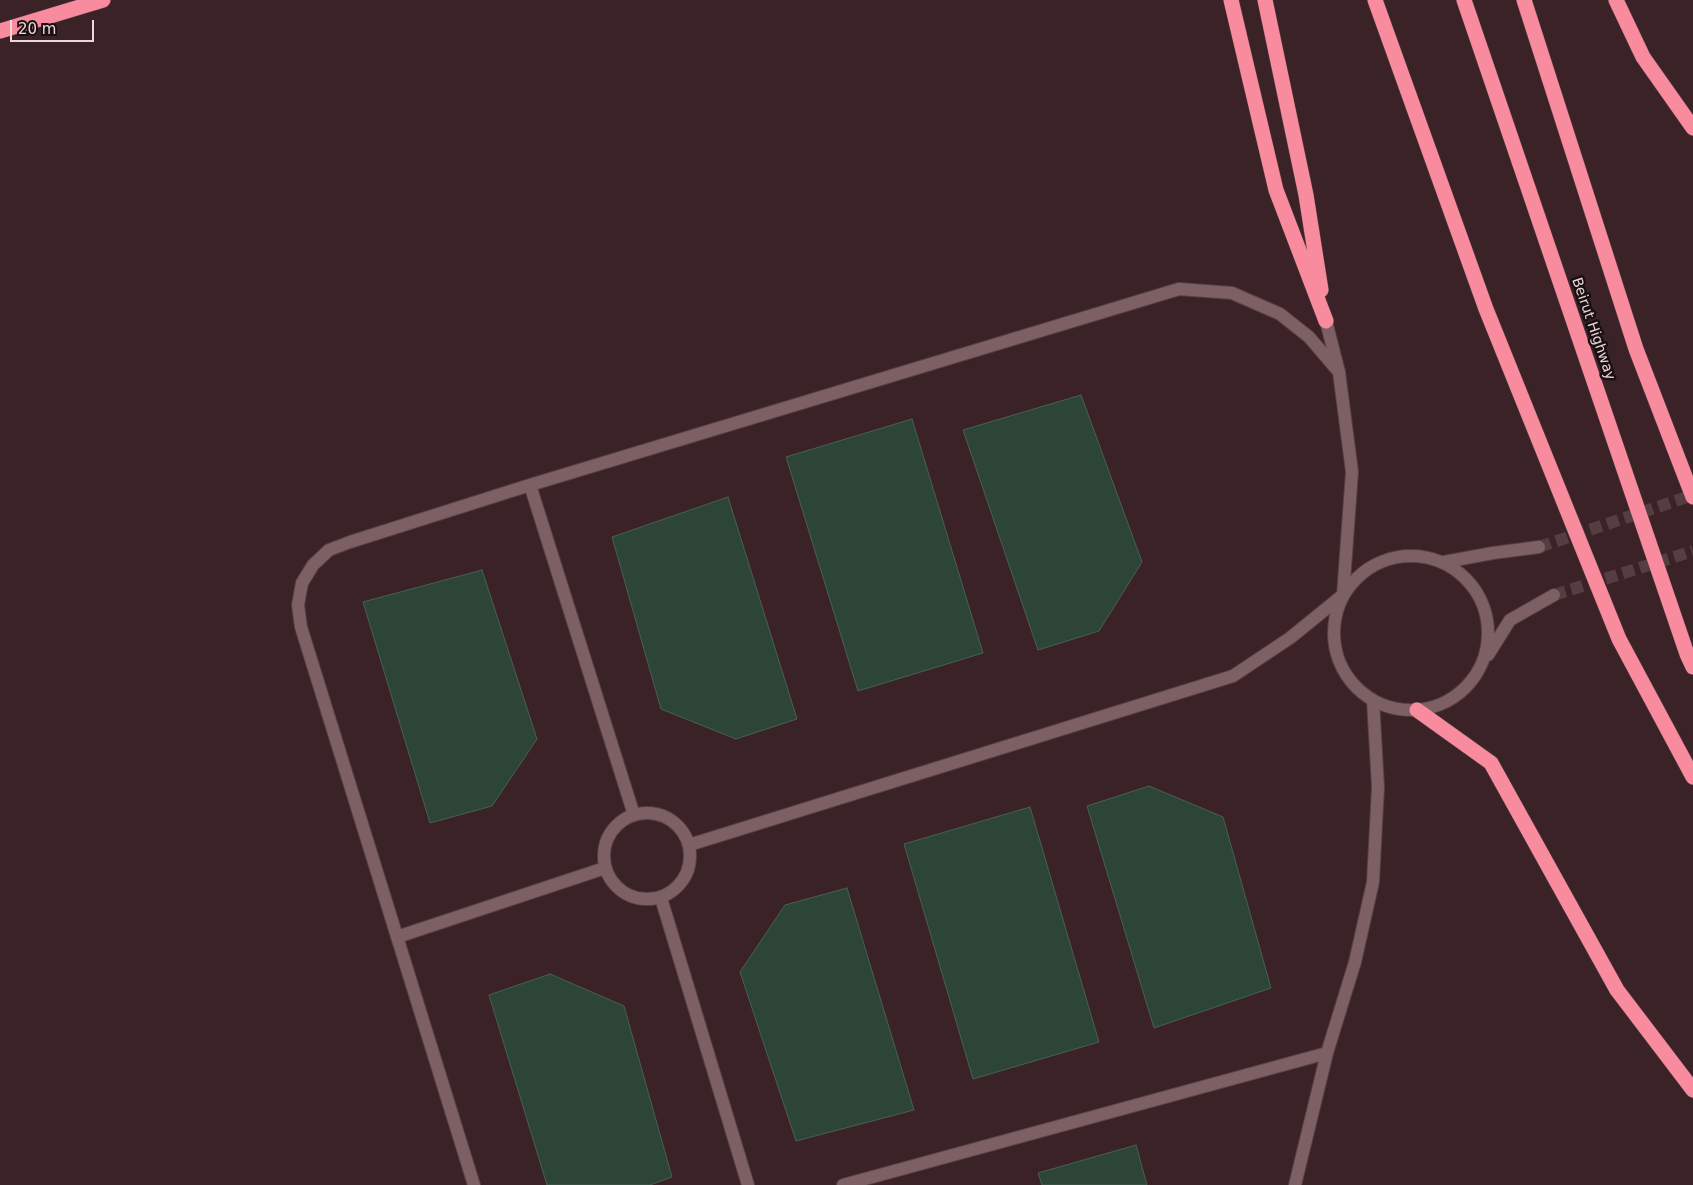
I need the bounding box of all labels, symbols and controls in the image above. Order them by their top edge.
scale bar [12,10,96,42]
text: 20 m [18,20,56,38]
street label: Beirut Highway [1568,276,1618,382]

